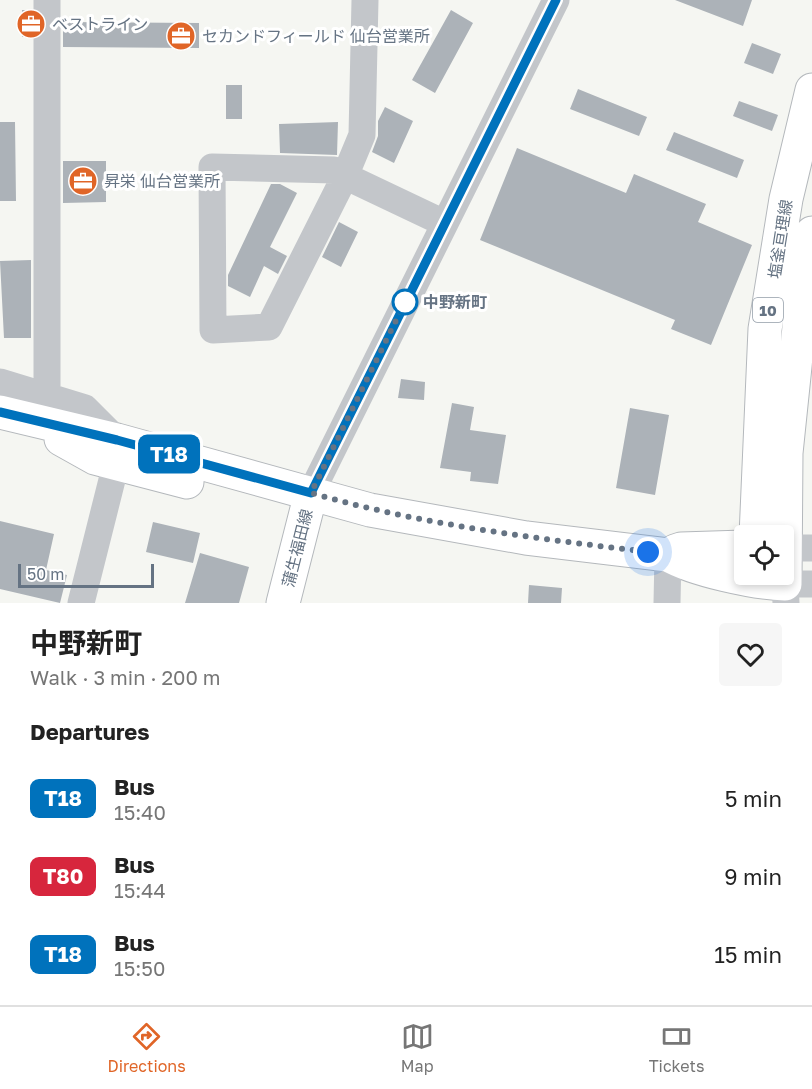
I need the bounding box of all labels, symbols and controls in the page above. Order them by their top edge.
office icon: ベストライン [15,8,47,40]
place label: ベストライン [52,14,148,34]
office icon: セカンドフィールド 仙台営業所 [165,20,197,52]
place label: セカンドフィールド 仙台営業所 [202,26,430,46]
office icon: 昇栄 仙台営業所 [67,165,99,197]
place label: 昇栄 仙台営業所 [104,171,220,191]
street label: 塩釜亘理線 [764,198,796,280]
marker: 中野新町 [392,289,418,315]
place label: 中野新町 [423,292,487,312]
road number: 10 [753,298,783,322]
line badge: T18 [134,434,204,474]
text: T18 [150,441,188,467]
street label: 蒲生福田線 [278,507,316,589]
map controls [734,525,794,585]
button: locate [734,525,794,585]
your location [633,537,663,567]
scale bar [18,561,154,588]
text: 50 m [27,564,64,584]
button: heart [719,623,782,686]
text: 中野新町 [30,626,142,659]
text: Walk · 3 min · 200 m [30,665,221,689]
text: Departures [30,718,149,745]
text: Bus [114,773,155,800]
text: T18 [44,785,82,811]
text: 5 min [725,785,782,812]
text: 15:40 [114,800,166,824]
text: Bus [114,851,155,878]
text: T80 [43,863,83,889]
text: 9 min [724,863,782,890]
text: 15:44 [114,878,166,902]
text: Bus [114,929,155,956]
text: T18 [44,941,82,967]
text: 15 min [714,941,782,968]
text: 15:50 [114,956,165,980]
tab: Directions [108,1020,186,1076]
tab: Map [401,1020,434,1076]
tab: Tickets [649,1020,705,1076]

